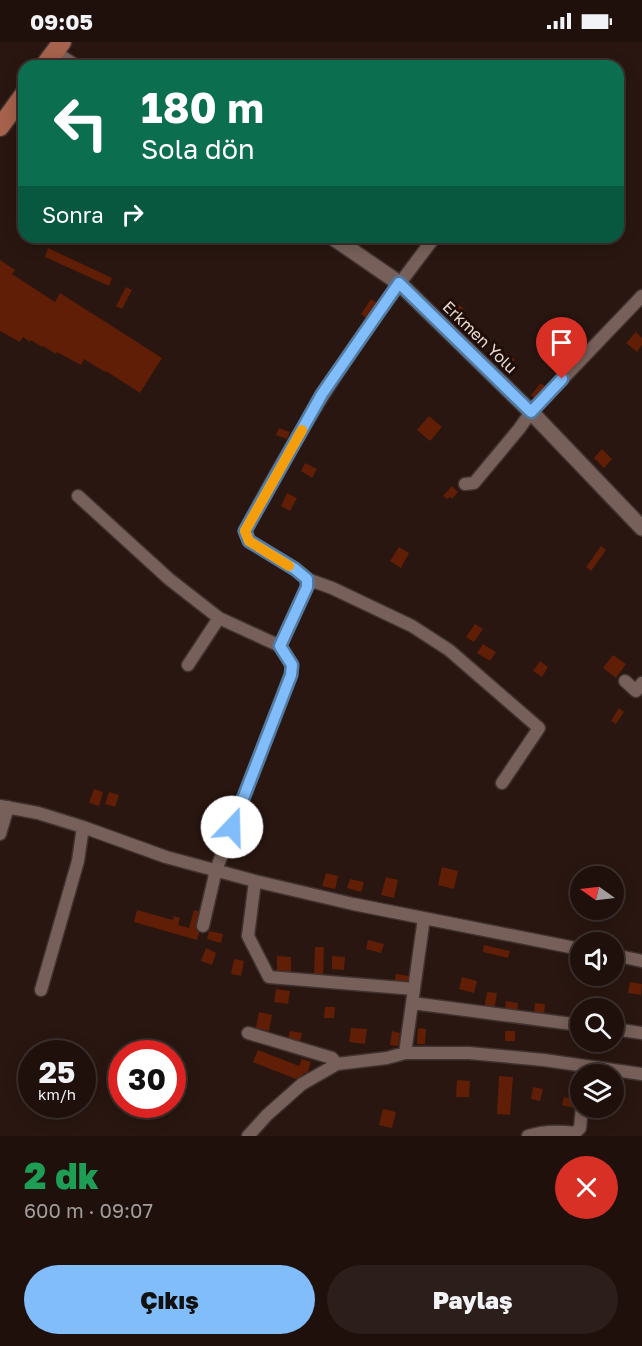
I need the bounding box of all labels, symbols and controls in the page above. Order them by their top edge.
text: 09:05 [30,8,93,35]
text: 180 m [141,82,264,132]
icon: left [42,84,120,162]
text: Sola dön [141,133,255,165]
icon: right [116,198,149,231]
text: Sonra [42,201,104,228]
street label: Erkmen Yolu [439,297,521,377]
pin [536,317,587,379]
icon: arrive [545,326,578,359]
position arrow [200,795,264,859]
north arrow [570,866,624,920]
map controls [570,866,624,1118]
button: sound [570,932,624,986]
button: search [570,998,624,1052]
speed limit sign: 30 [108,1040,186,1118]
text: 25 [39,1054,75,1090]
button: layers [570,1064,624,1118]
text: km/h [38,1085,76,1103]
text: 2 dk [24,1154,98,1197]
button: close [555,1156,618,1219]
text: 600 m · 09:07 [24,1198,153,1222]
button: Çıkış [24,1265,315,1334]
button: Paylaş [327,1265,618,1334]

